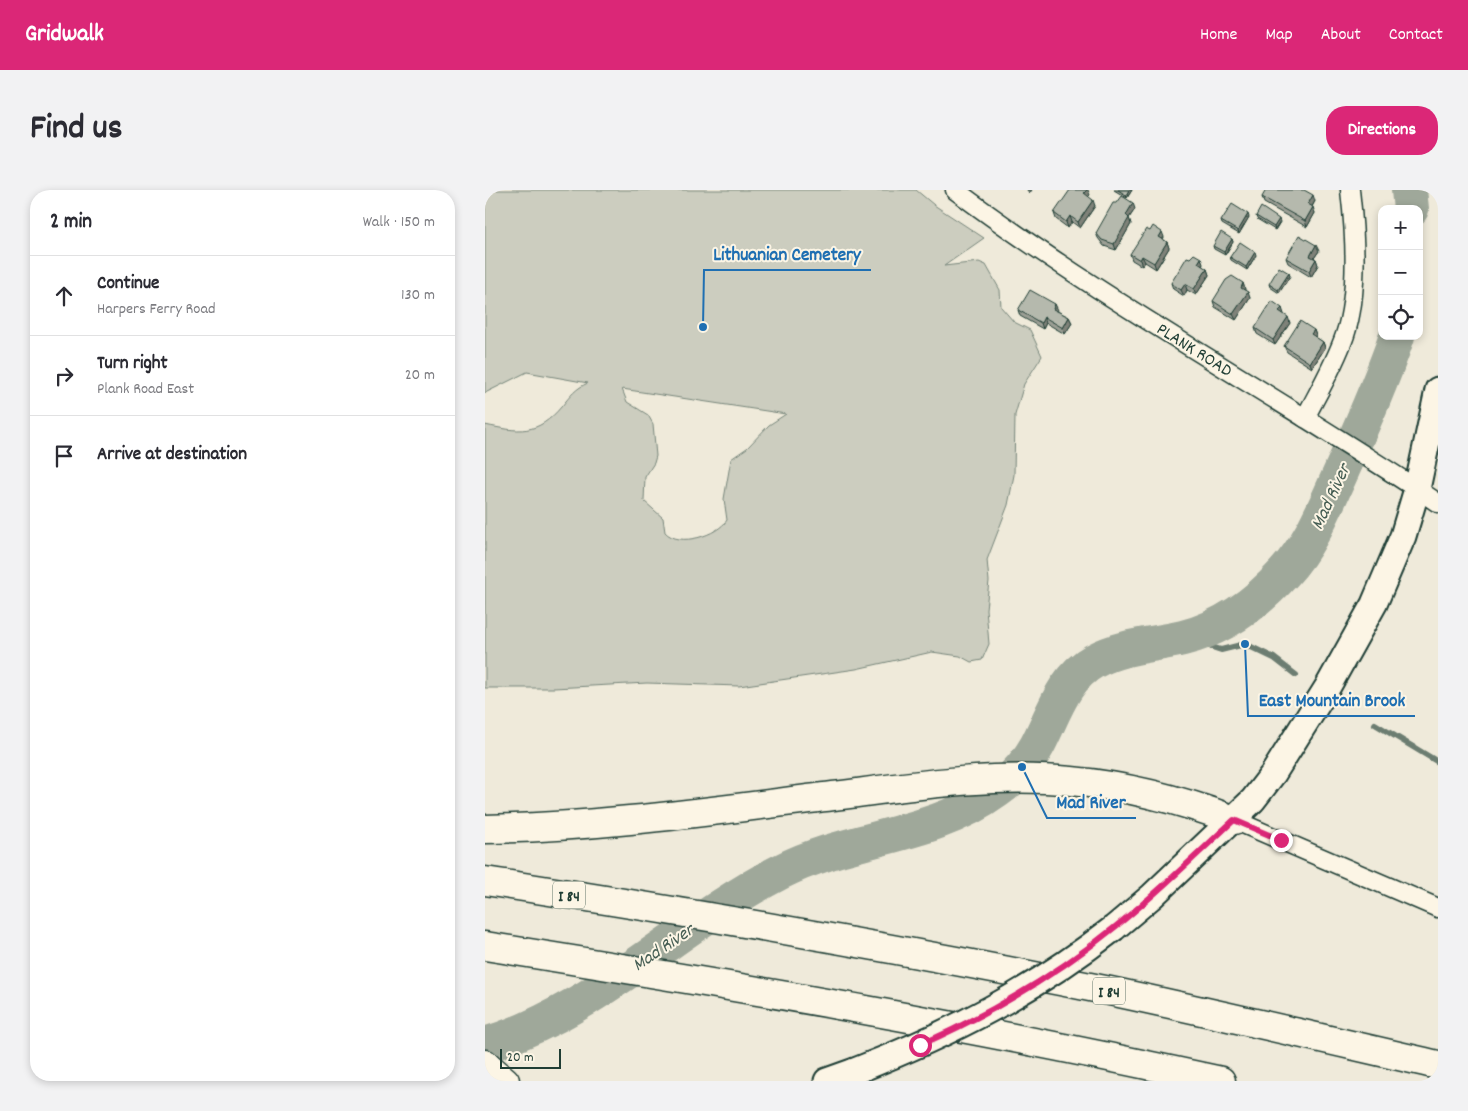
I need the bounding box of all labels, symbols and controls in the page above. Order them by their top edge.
text: Gridwalk [25,18,104,52]
text: Home [1200,23,1237,48]
text: Map [1265,23,1293,48]
text: About [1321,23,1361,48]
text: Contact [1389,23,1443,48]
text: Find us [30,105,122,155]
button: Directions [1326,106,1438,155]
map controls [1378,205,1423,340]
button: + [1378,205,1423,250]
text: 2 min [50,208,92,238]
text: Walk · 150 m [363,211,435,234]
callout: Lithuanian Cemetery [704,236,871,270]
text: Lithuanian Cemetery [713,243,862,270]
button: − [1378,250,1423,295]
text: Continue [97,271,159,298]
icon: ahead [50,282,78,310]
text: 130 m [401,284,435,307]
button: locate [1378,295,1423,340]
text: Harpers Ferry Road [97,298,216,321]
street label: PLANK ROAD [1151,318,1236,384]
text: Turn right [97,351,168,378]
icon: right [50,362,78,390]
text: 20 m [405,364,435,387]
text: Plank Road East [97,378,194,401]
icon: arrive [50,442,78,470]
text: Arrive at destination [97,442,247,469]
water label: Mad River [1305,459,1360,535]
callout: East Mountain Brook [1248,682,1415,716]
text: East Mountain Brook [1259,689,1406,716]
callout: Mad River [1047,784,1136,818]
text: Mad River [1056,791,1127,818]
route end [1270,829,1293,852]
road number: I 84 [553,882,585,908]
water label: Mad River [628,917,702,979]
road number: I 84 [1093,978,1125,1004]
route start [909,1034,932,1057]
scale bar [500,1046,561,1069]
text: 20 m [507,1048,534,1068]

